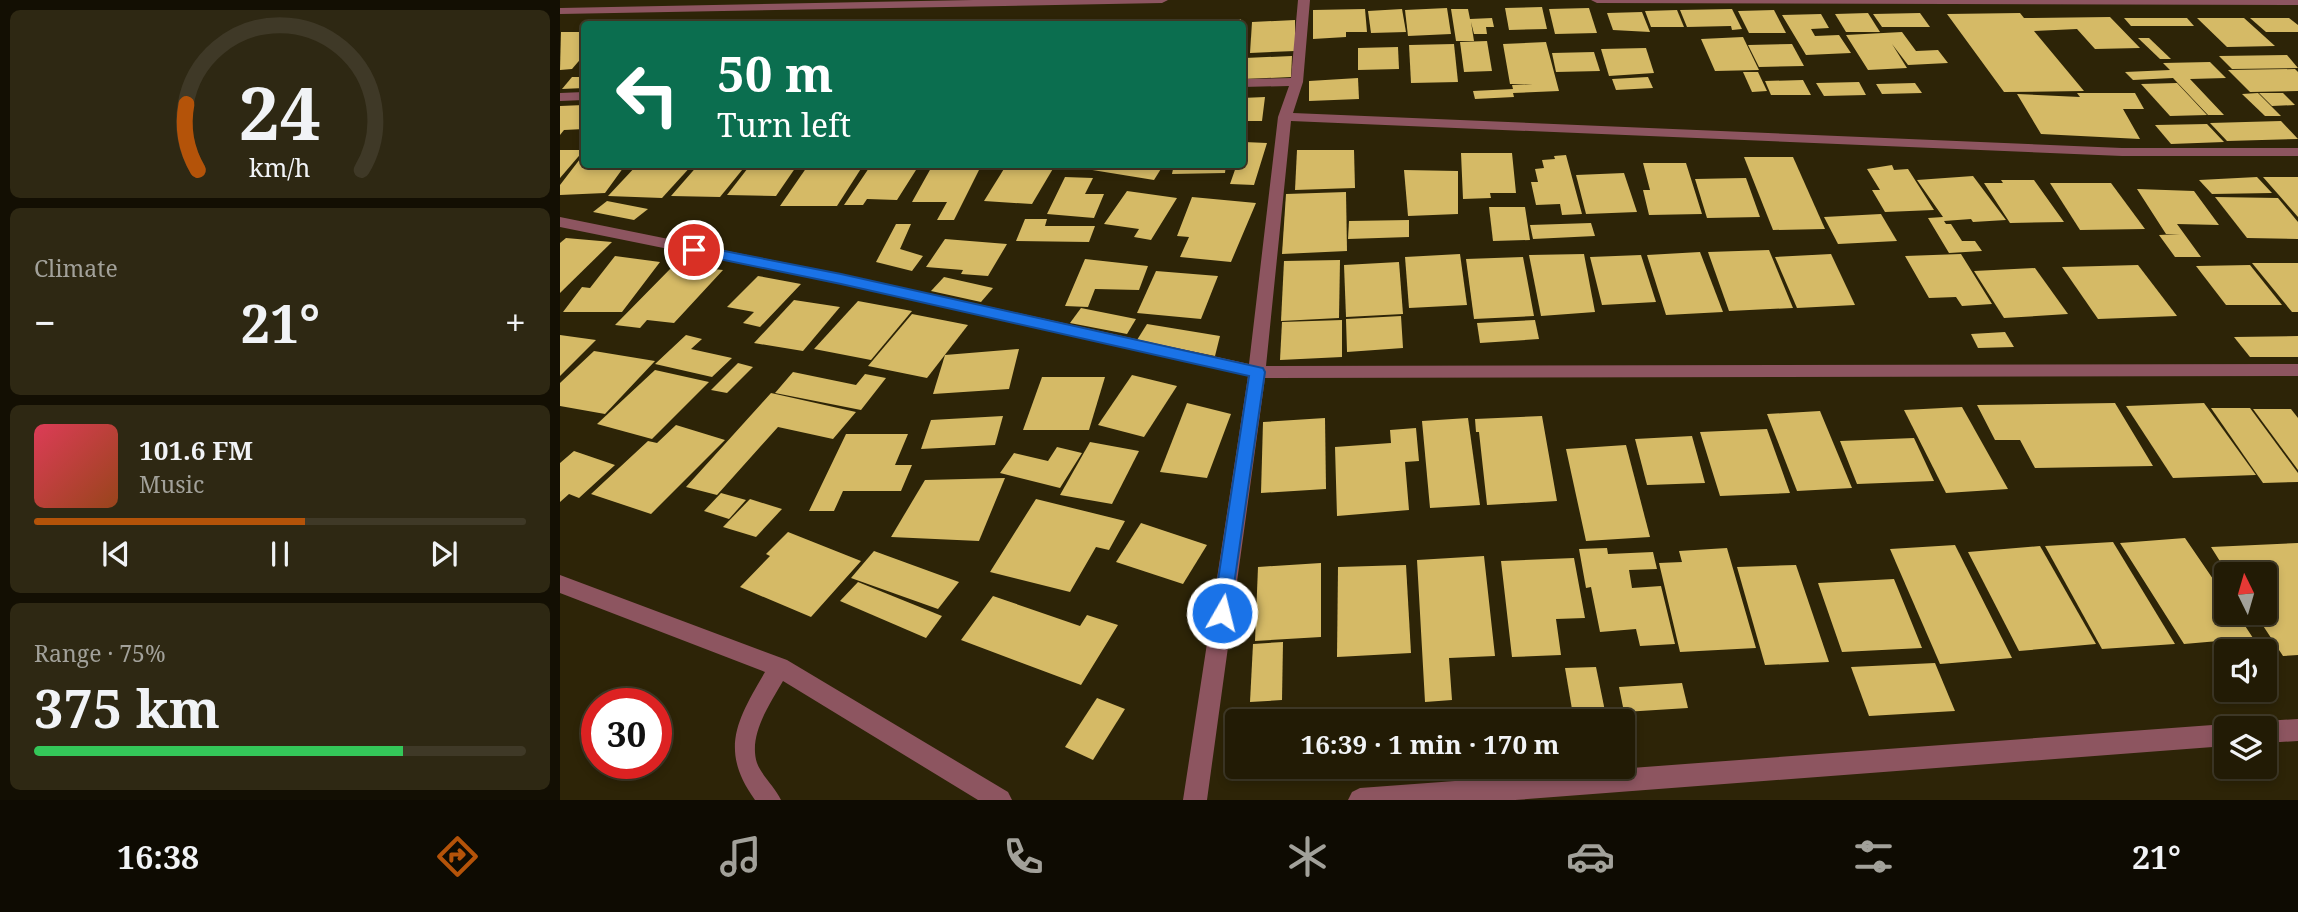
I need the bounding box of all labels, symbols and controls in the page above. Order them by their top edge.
text: 50 m [717,40,833,106]
icon: left [602,49,693,140]
text: 24 [239,62,321,161]
text: Turn left [717,103,851,146]
text: km/h [249,150,311,184]
pin [664,220,724,280]
icon: arrive [675,231,713,269]
text: Climate [34,252,118,284]
text: 21° [241,287,320,358]
text: − [34,296,56,348]
text: + [505,296,526,348]
text: 101.6 FM [139,432,253,468]
text: Music [139,468,204,500]
icon: previous [97,535,135,573]
icon: pause [261,535,299,573]
icon: next [425,535,463,573]
north arrow [2214,562,2277,625]
map controls [2214,562,2277,779]
position arrow [1185,576,1259,650]
text: Range · 75% [34,637,166,669]
button: sound [2214,639,2277,702]
text: 375 km [34,672,220,743]
speed limit sign: 30 [581,688,672,779]
button: layers [2214,716,2277,779]
text: 16:39 · 1 min · 170 m [1300,726,1560,762]
icon: directions [433,832,482,881]
icon: music [716,832,765,881]
icon: phone [999,832,1048,881]
icon: climate [1283,832,1332,881]
icon: car [1566,832,1615,881]
icon: filters [1849,832,1898,881]
text: 16:38 [117,835,199,878]
text: 21° [2132,835,2181,878]

